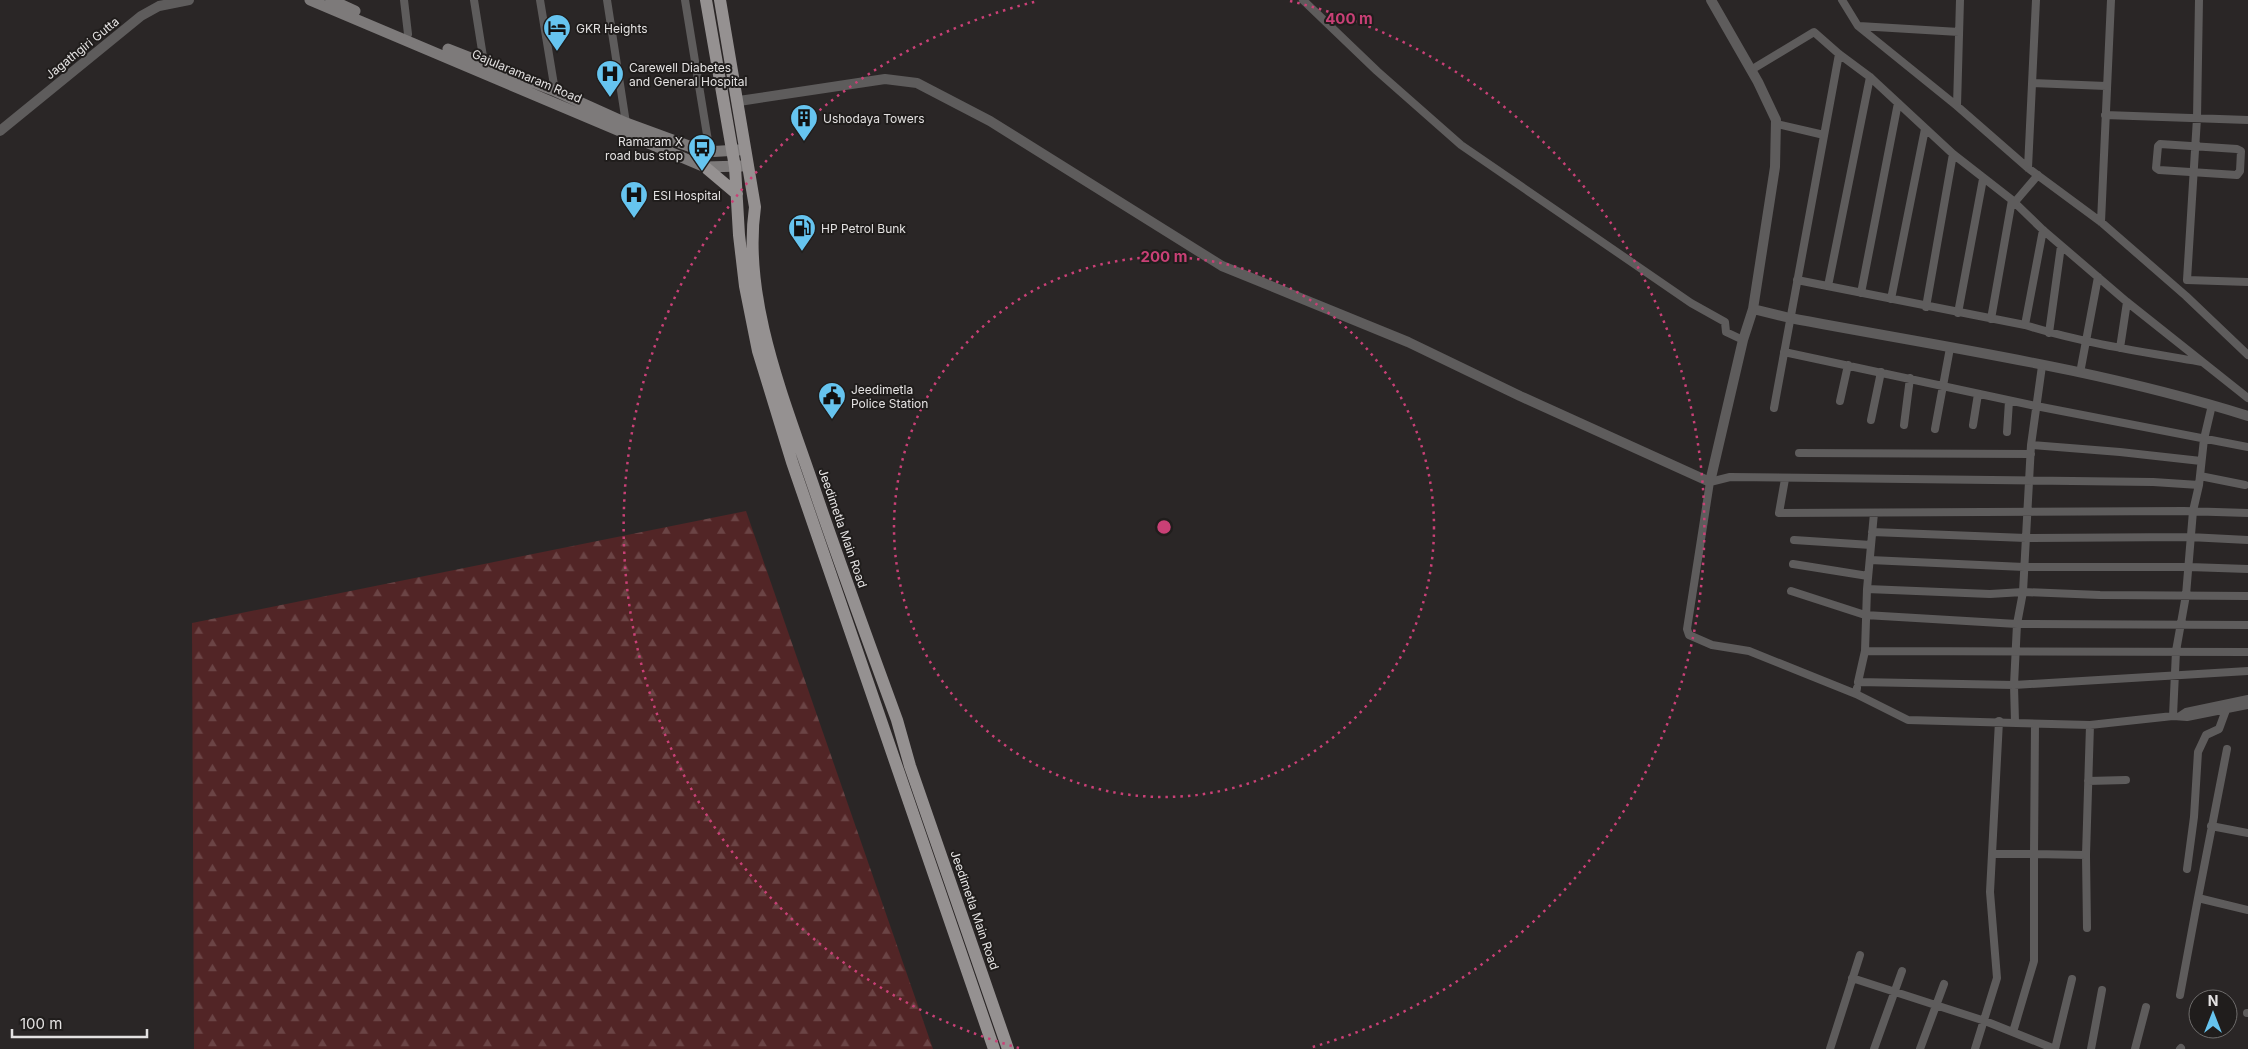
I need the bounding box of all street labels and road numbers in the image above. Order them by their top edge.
street label: Jagathgiri Gutta [42,14,122,82]
street label: Gajularamaram Road [470,46,584,106]
street label: Jeedimetla Main Road [815,466,871,590]
street label: Jeedimetla Main Road [947,848,1003,972]

